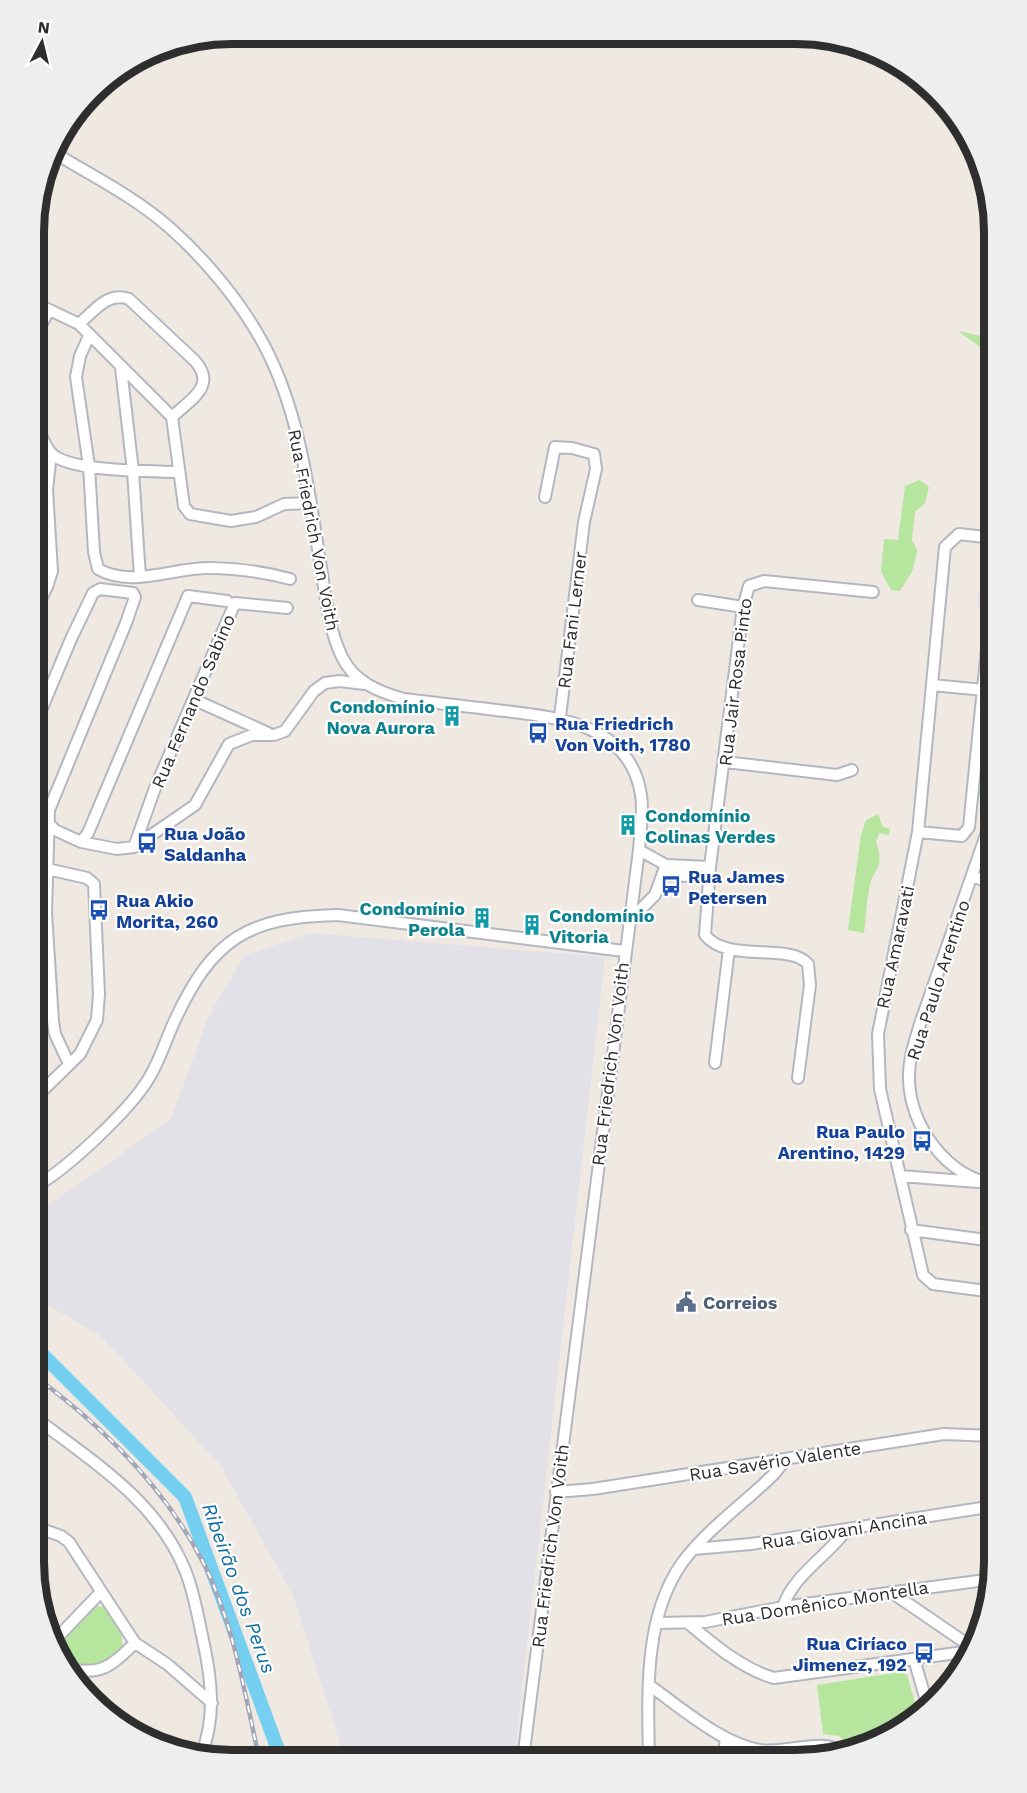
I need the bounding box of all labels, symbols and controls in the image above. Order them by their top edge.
north arrow [12,12,72,72]
text: N [37,17,51,38]
street label: Rua Friedrich Von Voith [284,427,344,633]
street label: Rua Fani Lerner [553,550,591,690]
street label: Rua Jair Rosa Pinto [714,597,756,767]
street label: Rua Fernando Sabino [147,611,239,791]
place label: Condomínio Nova Aurora [326,696,436,738]
building icon: Condomínio Nova Aurora [440,704,464,728]
place label: Rua Friedrich Von Voith, 1780 [555,713,691,755]
bus stop icon: Rua Friedrich Von Voith, 1780 [526,721,550,745]
place label: Condomínio Colinas Verdes [645,805,776,847]
building icon: Condomínio Colinas Verdes [616,813,640,837]
place label: Rua João Saldanha [164,823,247,865]
bus stop icon: Rua João Saldanha [135,831,159,855]
place label: Rua James Petersen [688,866,785,908]
bus stop icon: Rua James Petersen [659,874,683,898]
street label: Rua Amaravati [872,883,918,1011]
place label: Rua Akio Morita, 260 [116,890,219,932]
street label: Rua Paulo Arentino [902,897,974,1063]
bus stop icon: Rua Akio Morita, 260 [87,898,111,922]
place label: Condomínio Perola [359,898,466,940]
place label: Condomínio Vitoria [549,905,655,947]
building icon: Condomínio Perola [470,906,494,930]
building icon: Condomínio Vitoria [520,913,544,937]
street label: Rua Friedrich Von Voith [587,961,633,1167]
place label: Rua Paulo Arentino, 1429 [778,1121,905,1163]
bus stop icon: Rua Paulo Arentino, 1429 [910,1129,934,1153]
public building icon: Correios [674,1290,698,1314]
place label: Correios [703,1292,778,1313]
street label: Rua Savério Valente [688,1437,862,1485]
street label: Rua Friedrich Von Voith [527,1443,573,1649]
water label: Ribeirão dos Perus [197,1499,281,1677]
street label: Rua Giovani Ancina [760,1507,928,1553]
street label: Rua Domênico Montella [720,1576,930,1630]
place label: Rua Ciríaco Jimenez, 192 [792,1633,907,1675]
bus stop icon: Rua Ciríaco Jimenez, 192 [912,1641,936,1665]

